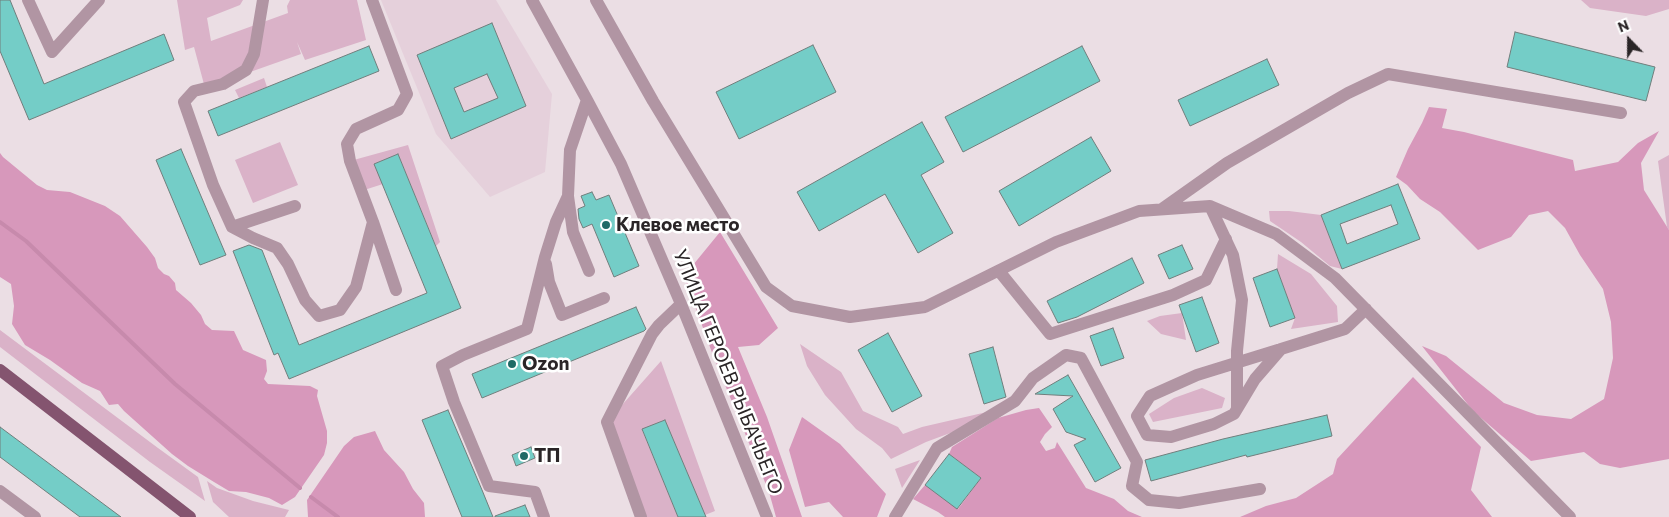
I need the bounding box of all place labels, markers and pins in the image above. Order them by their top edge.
place label: Клевое место [616,214,740,236]
marker: Клевое место [600,219,612,231]
place label: Ozon [522,353,570,375]
marker: Ozon [506,358,518,370]
place label: ТП [534,445,560,467]
marker: ТП [518,450,530,462]

